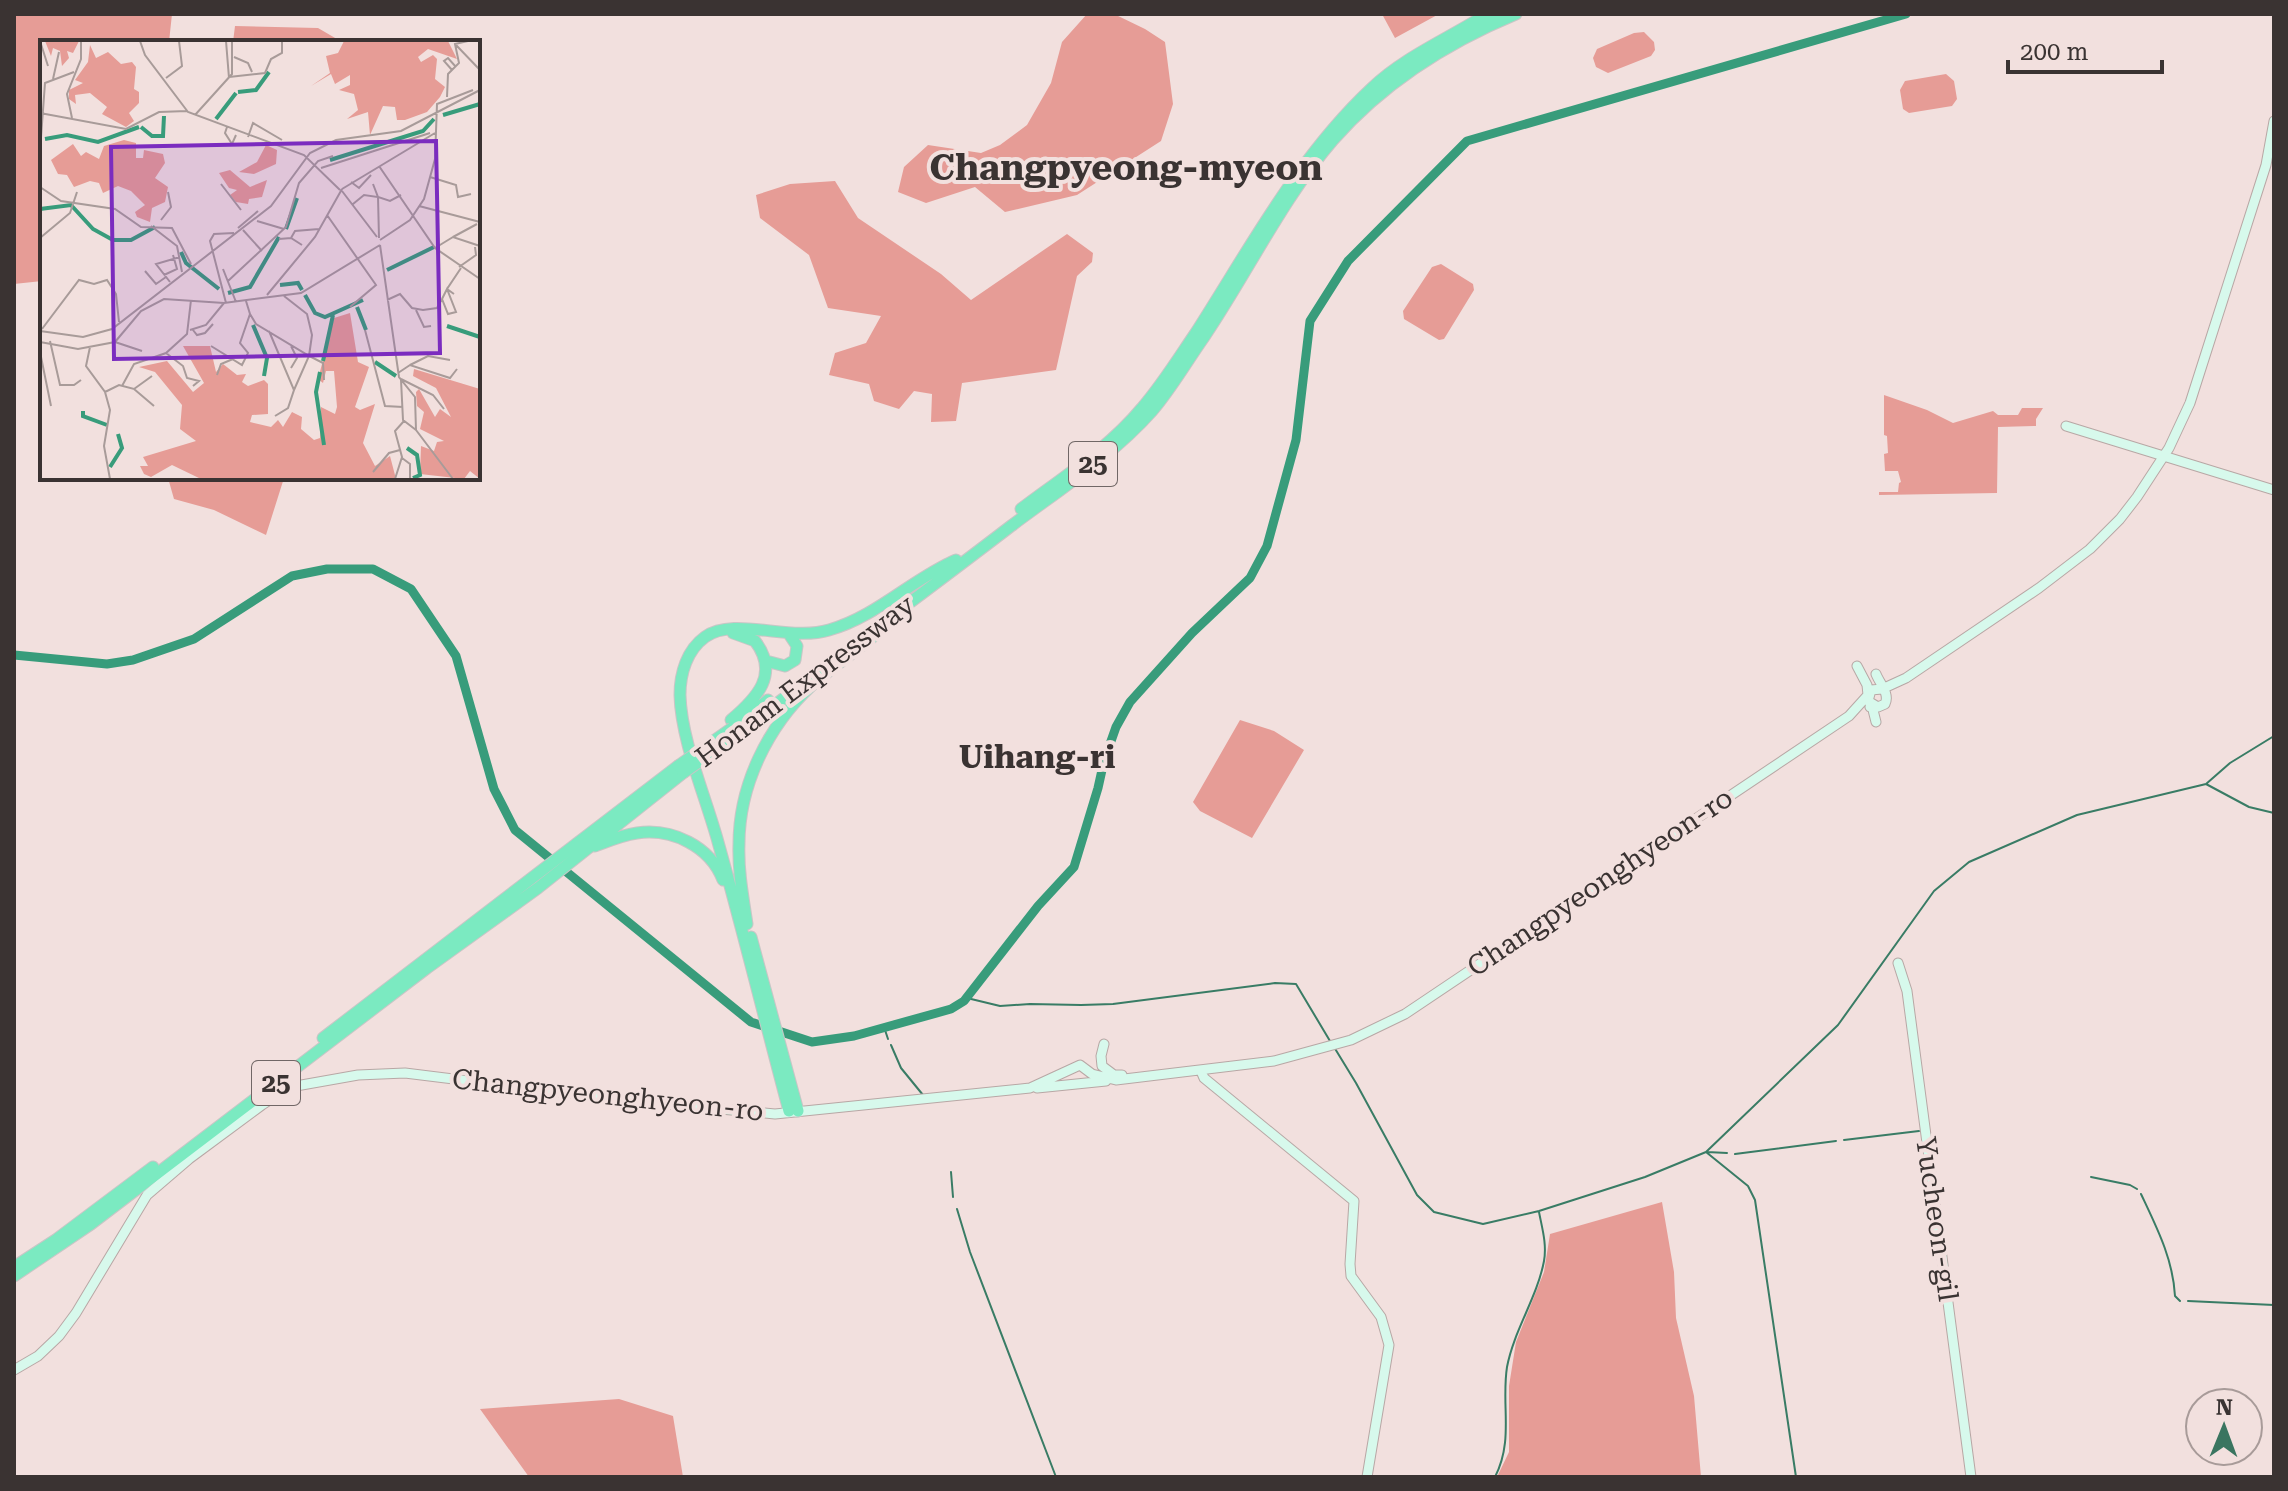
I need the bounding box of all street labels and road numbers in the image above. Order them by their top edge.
road number: 25 [1069,442,1117,486]
street label: Honam Expressway [689,588,921,774]
street label: Changpyeonghyeon-ro [1461,781,1739,983]
road number: 25 [252,1061,300,1105]
street label: Changpyeonghyeon-ro [451,1062,765,1128]
street label: Yucheon-gil [1909,1135,1965,1304]

